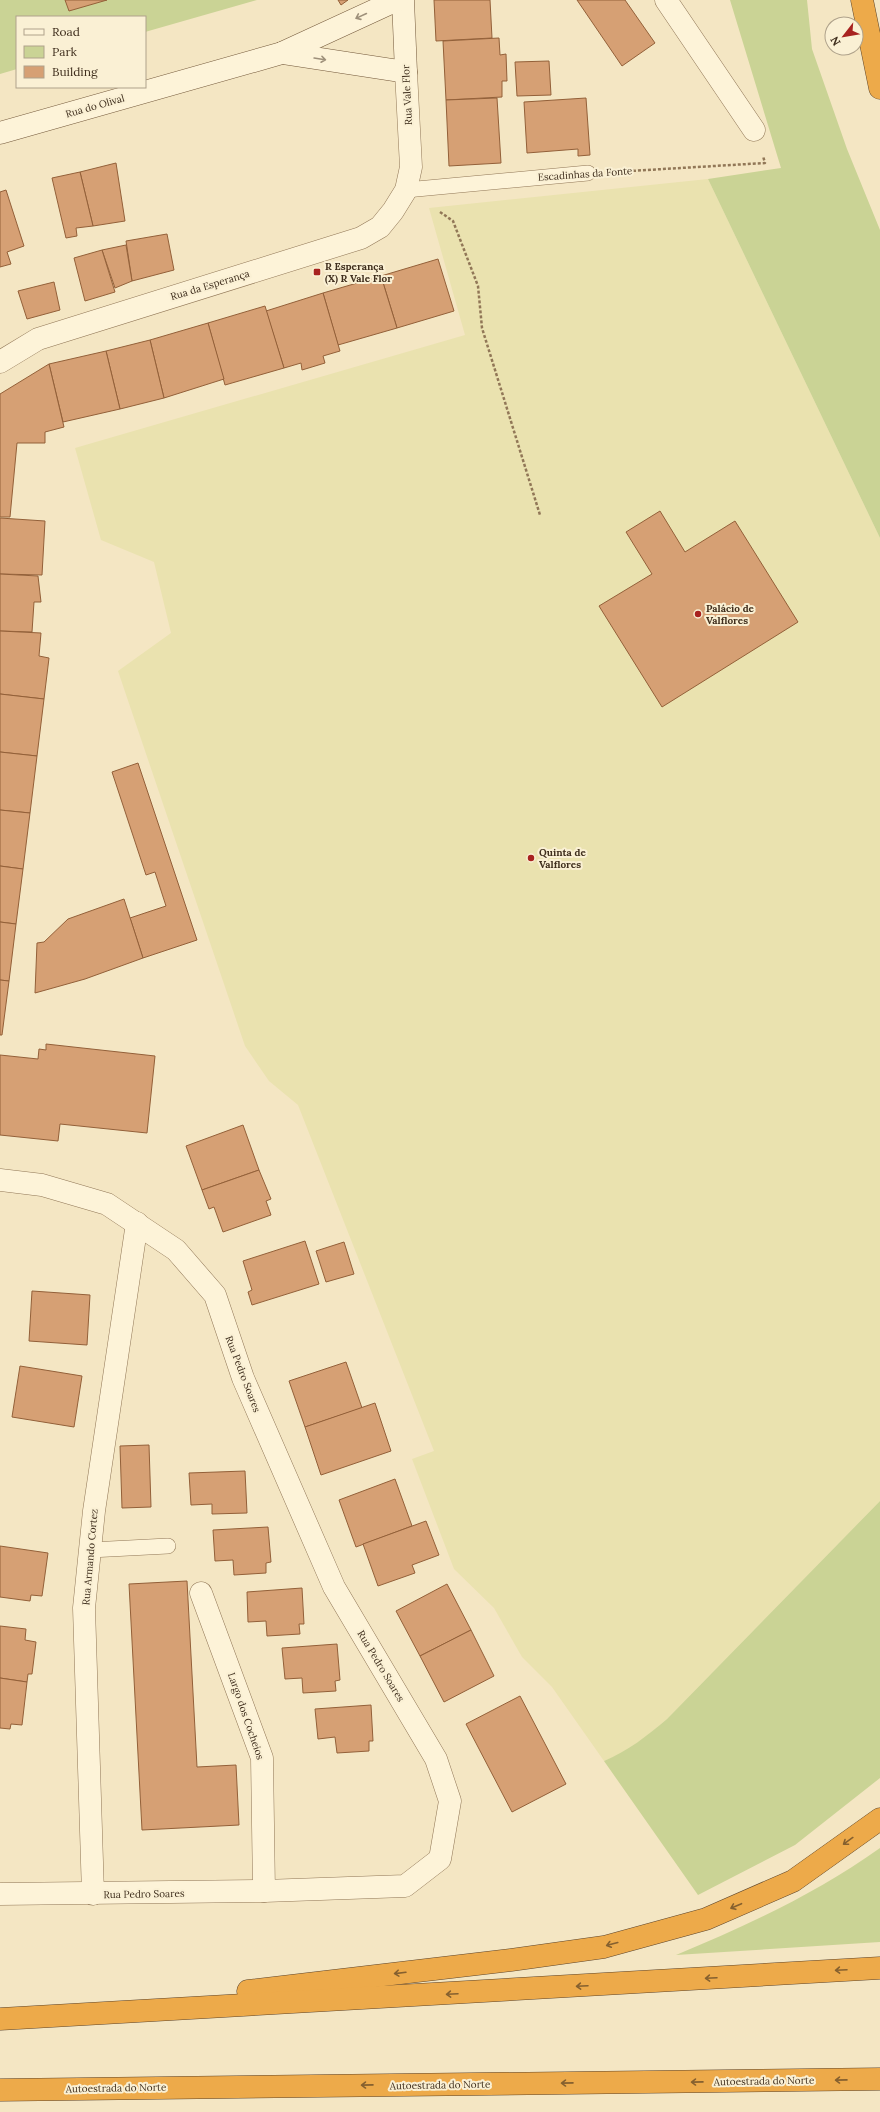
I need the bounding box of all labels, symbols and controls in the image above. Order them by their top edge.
one-way arrow [356,13,368,20]
legend [16,16,146,88]
north arrow [824,16,864,56]
text: Road [52,24,80,39]
text: N [827,33,844,48]
text: Park [52,44,78,59]
one-way arrow [313,55,326,63]
text: Building [52,64,98,79]
street label: Rua Vale Flor [399,64,415,126]
street label: Rua do Olival [64,91,126,121]
street label: Escadinhas da Fonte [537,164,633,184]
place label: R Esperança (X) R Vale Flor [325,260,392,285]
street label: Rua da Esperança [169,267,251,303]
marker: R Esperança (X) R Vale Flor [312,267,322,277]
place label: Palácio de Valflores [706,602,755,627]
marker: Palácio de Valflores [693,609,703,619]
place label: Quinta de Valflores [539,846,586,871]
marker: Quinta de Valflores [526,853,536,863]
street label: Rua Pedro Soares [222,1334,264,1415]
street label: Rua Armando Cortez [79,1508,101,1606]
street label: Rua Pedro Soares [355,1628,408,1704]
street label: Largo dos Cocheios [225,1671,267,1762]
one-way arrow [843,1837,854,1846]
street label: Rua Pedro Soares [103,1887,185,1901]
one-way arrow [731,1902,743,1910]
one-way arrow [606,1941,619,1949]
one-way arrow [835,1967,848,1974]
one-way arrow [394,1969,407,1977]
one-way arrow [705,1975,718,1982]
one-way arrow [576,1982,589,1990]
one-way arrow [446,1990,459,1997]
street label: Autoestrada do Norte [713,2074,815,2088]
one-way arrow [835,2076,848,2084]
street label: Autoestrada do Norte [389,2078,491,2092]
one-way arrow [691,2078,704,2085]
one-way arrow [561,2079,574,2087]
street label: Autoestrada do Norte [65,2081,167,2095]
one-way arrow [361,2081,374,2089]

